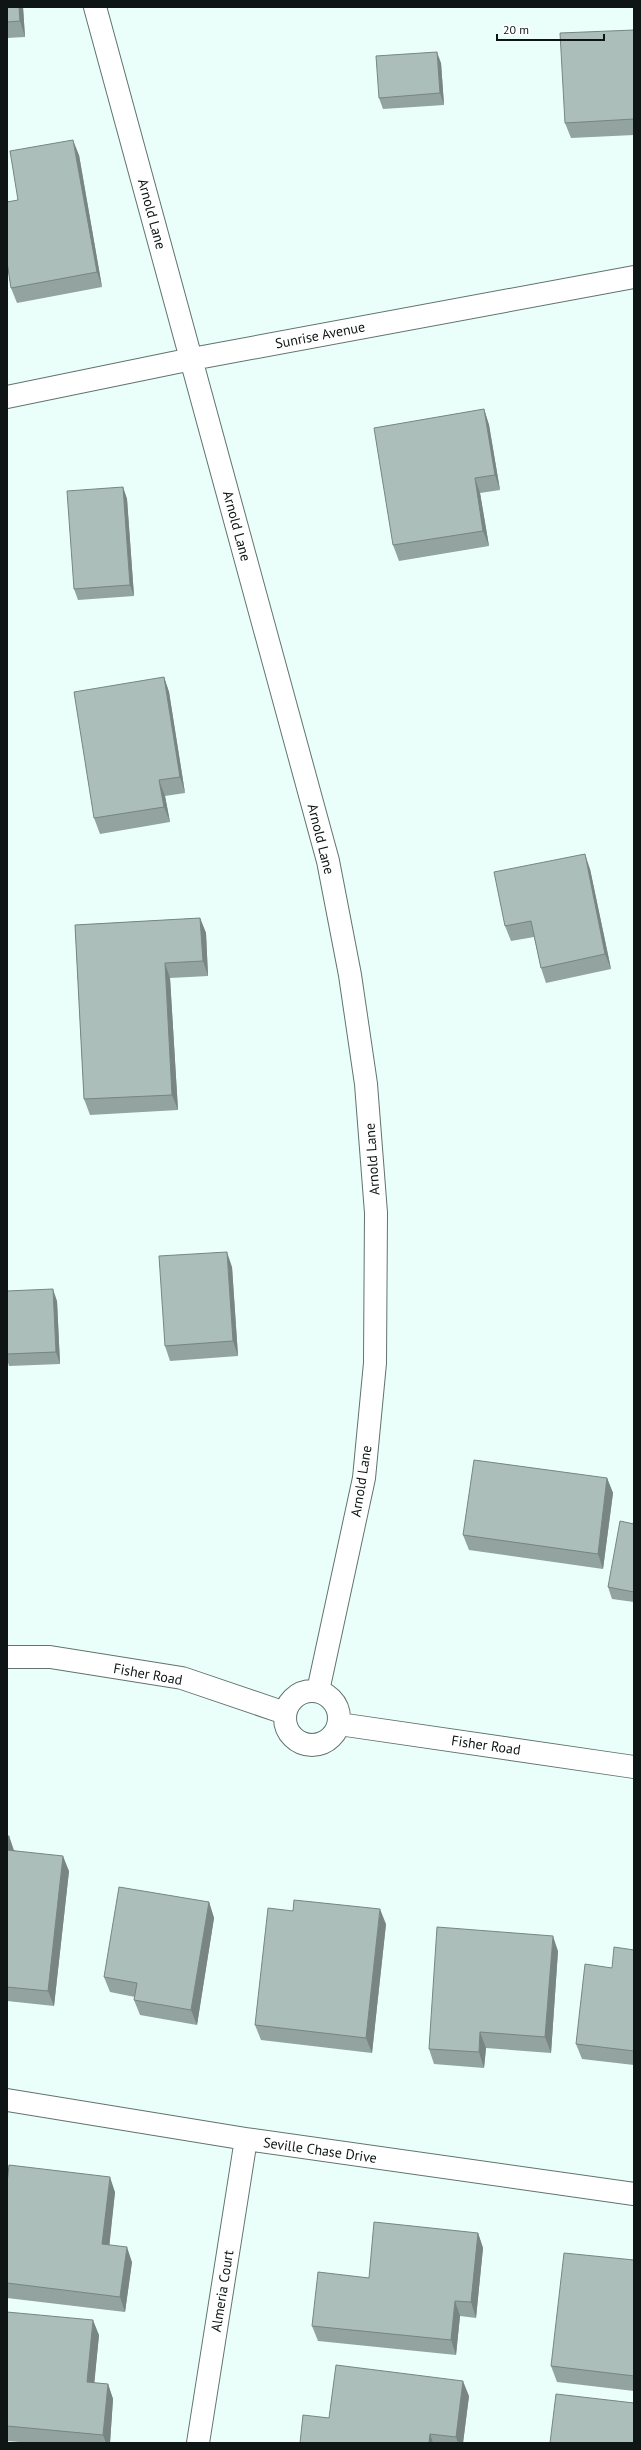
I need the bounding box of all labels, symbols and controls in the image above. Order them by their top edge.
scale bar [497,16,604,42]
text: 20 m [503,22,529,37]
street label: Arnold Lane [134,177,170,251]
street label: Sunrise Avenue [274,317,366,353]
street label: Arnold Lane [219,489,255,563]
street label: Arnold Lane [304,802,338,876]
street label: Arnold Lane [361,1122,383,1196]
street label: Arnold Lane [346,1444,376,1518]
street label: Fisher Road [112,1659,184,1689]
street label: Fisher Road [450,1731,522,1759]
street label: Seville Chase Drive [262,2133,378,2167]
street label: Almeria Court [207,2249,237,2333]

